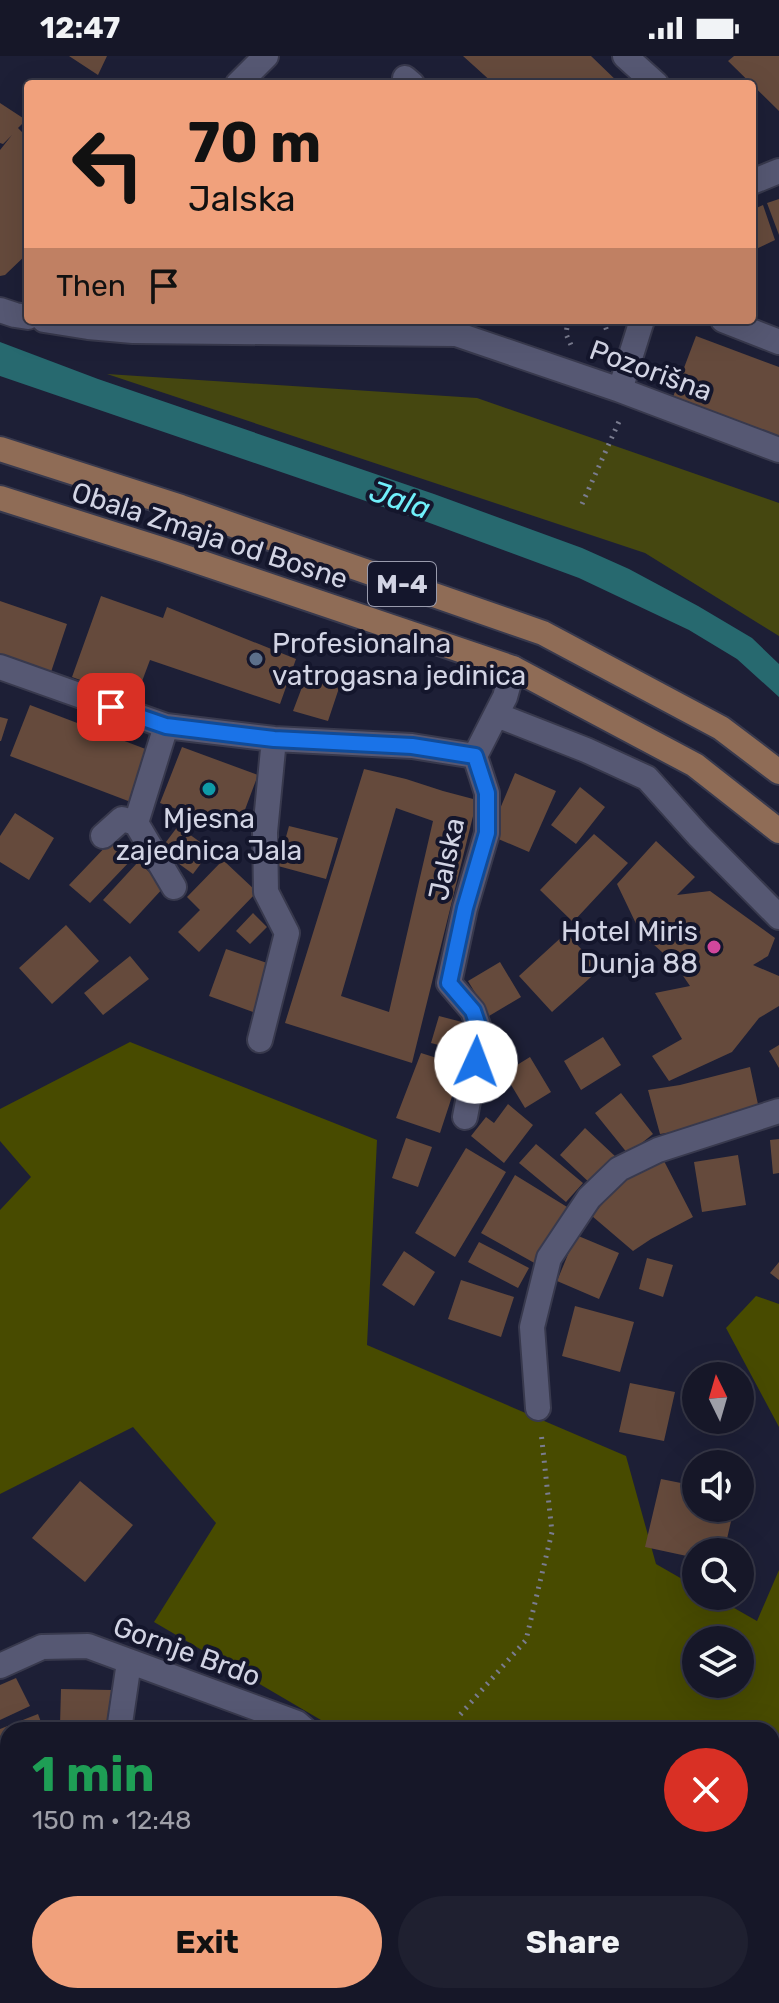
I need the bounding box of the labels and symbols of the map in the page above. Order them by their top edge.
street label: Pozorišna [585,333,717,408]
water label: Jala [365,473,435,527]
street label: Obala Zmaja od Bosne [68,475,352,596]
road number: M-4 [368,562,436,606]
place label: Profesionalna vatrogasna jedinica [272,627,526,692]
marker: Profesionalna vatrogasna jedinica [247,650,265,668]
pin [77,673,145,741]
marker: Mjesna zajednica Jala [200,780,218,798]
place label: Mjesna zajednica Jala [116,802,302,867]
street label: Jalska [422,815,471,904]
place label: Hotel Miris Dunja 88 [561,915,698,980]
marker: Hotel Miris Dunja 88 [705,938,723,956]
position arrow [434,1020,518,1104]
north arrow [682,1362,754,1434]
street label: Gornje Brdo [109,1610,265,1693]

